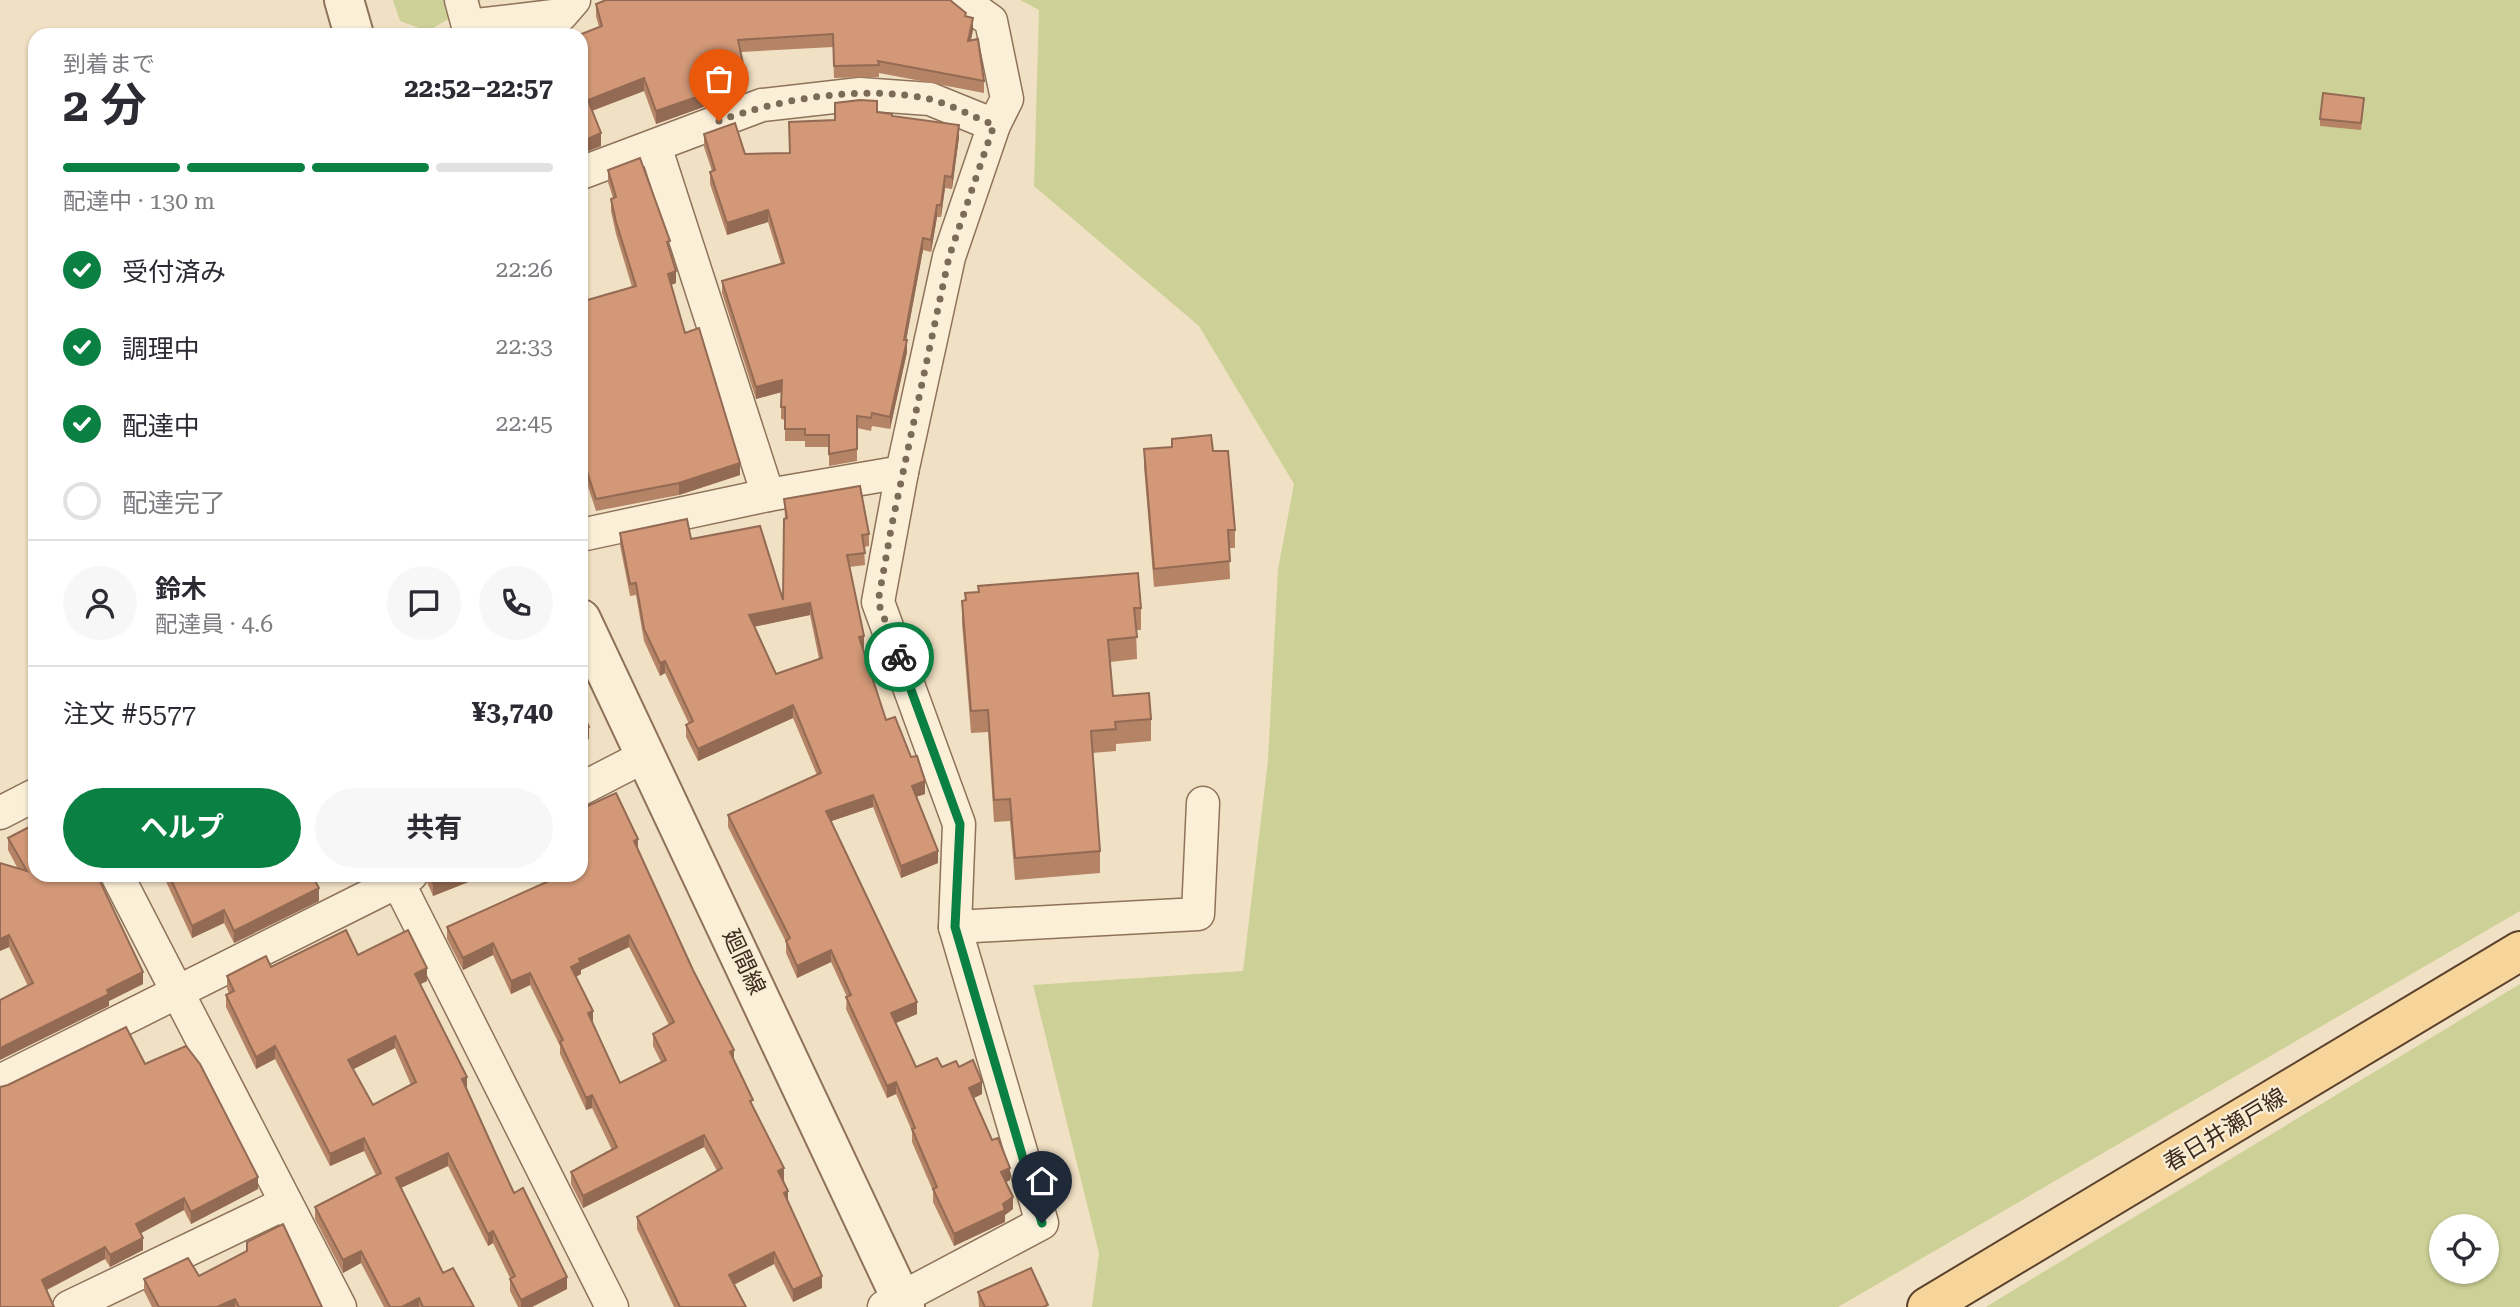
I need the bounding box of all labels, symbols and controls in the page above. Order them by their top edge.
pin [689,49,749,121]
text: 到着まで [63,51,155,78]
icon: bag [700,60,738,98]
text: 22:52–22:57 [404,73,553,103]
text: 2 分 [63,78,146,132]
text: 配達中 · 130 m [63,188,215,215]
icon: check [63,251,101,289]
text: 22:26 [496,256,553,283]
text: 受付済み [122,257,226,287]
icon: check [63,328,101,366]
text: 22:33 [496,333,553,360]
text: 調理中 [122,334,200,364]
icon: check [63,405,101,443]
text: 22:45 [496,410,553,437]
text: 配達中 [122,411,200,441]
text: 配達完了 [122,488,226,518]
button: person [63,566,137,640]
button: chat [387,566,461,640]
button: phone [479,566,553,640]
text: 鈴木 [155,574,207,604]
text: 配達員 · 4.6 [155,611,273,638]
courier [864,622,934,692]
icon: bike [880,638,918,676]
text: ¥3,740 [472,697,553,727]
text: 注文 #5577 [63,699,196,729]
button: ヘルプ [63,788,301,868]
button: 共有 [315,788,553,868]
street label: 廻間線 [717,925,771,999]
street label: 春日井瀬戸線 [2159,1083,2291,1177]
pin [1012,1151,1072,1223]
icon: home [1023,1162,1061,1200]
map controls [2429,1214,2499,1284]
button: locate [2429,1214,2499,1284]

